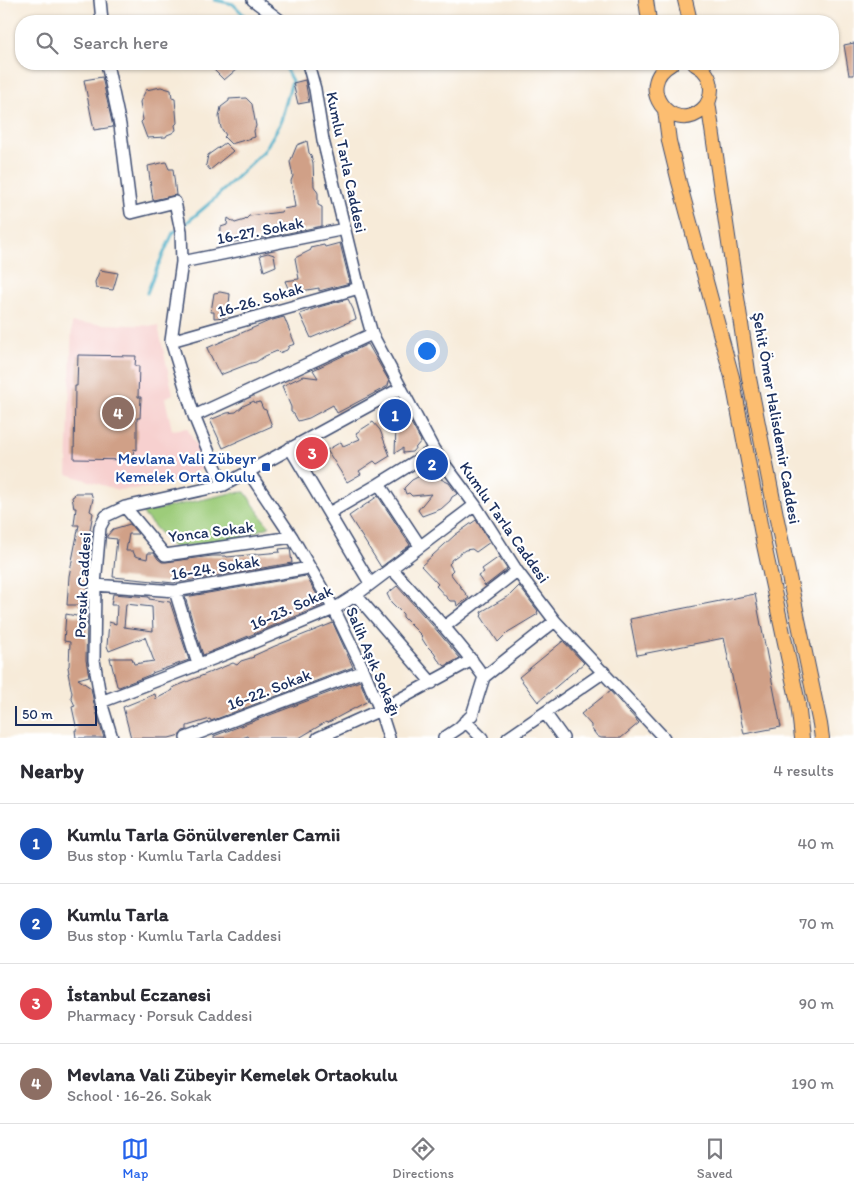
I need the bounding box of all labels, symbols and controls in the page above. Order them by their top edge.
search box [15,15,839,70]
icon: search [33,29,61,57]
text: Search here [73,31,168,54]
street label: Kumlu Tarla Caddesi [322,90,371,234]
street label: 16-27. Sokak [215,213,305,248]
street label: 16-26. Sokak [215,278,305,321]
street label: Şehit Ömer Halisdemir Caddesi [748,311,805,526]
your location [414,338,440,364]
pin: 4 [102,394,134,432]
pin: 1 [379,396,411,434]
pin: 3 [296,434,328,472]
pin: 2 [416,445,448,483]
place label: Mevlana Vali Zübeyr Kemelek Orta Okulu [115,449,257,486]
street label: Kumlu Tarla Caddesi [456,458,554,587]
marker: Mevlana Vali Zübeyr Kemelek Orta Okulu [260,461,272,473]
street label: Yonca Sokak [167,517,256,546]
street label: Porsuk Caddesi [70,532,95,638]
street label: 16-24. Sokak [169,551,261,584]
street label: 16-23. Sokak [247,581,335,634]
street label: Salih Aşık Sokağı [342,604,405,719]
street label: 16-22. Sokak [225,665,314,714]
scale bar [15,703,98,726]
text: 50 m [22,706,53,723]
text: Nearby [20,758,84,783]
text: 4 results [773,761,834,780]
text: Kumlu Tarla Gönülverenler Camii [67,823,340,846]
text: 1 [32,834,40,853]
text: 40 m [797,834,834,853]
text: Bus stop · Kumlu Tarla Caddesi [67,846,281,865]
text: Kumlu Tarla [67,903,169,926]
text: 2 [32,914,40,933]
text: 70 m [799,914,834,933]
text: Bus stop · Kumlu Tarla Caddesi [67,926,281,945]
text: İstanbul Eczanesi [67,983,211,1006]
text: 3 [32,994,40,1013]
text: 90 m [799,994,834,1013]
text: Pharmacy · Porsuk Caddesi [67,1006,252,1025]
text: Mevlana Vali Zübeyir Kemelek Ortaokulu [67,1063,398,1086]
text: 4 [31,1074,41,1093]
text: 190 m [791,1074,834,1093]
text: School · 16-26. Sokak [67,1086,212,1105]
tab: Map [121,1135,149,1182]
tab: Directions [392,1135,454,1182]
tab: Saved [697,1135,733,1182]

